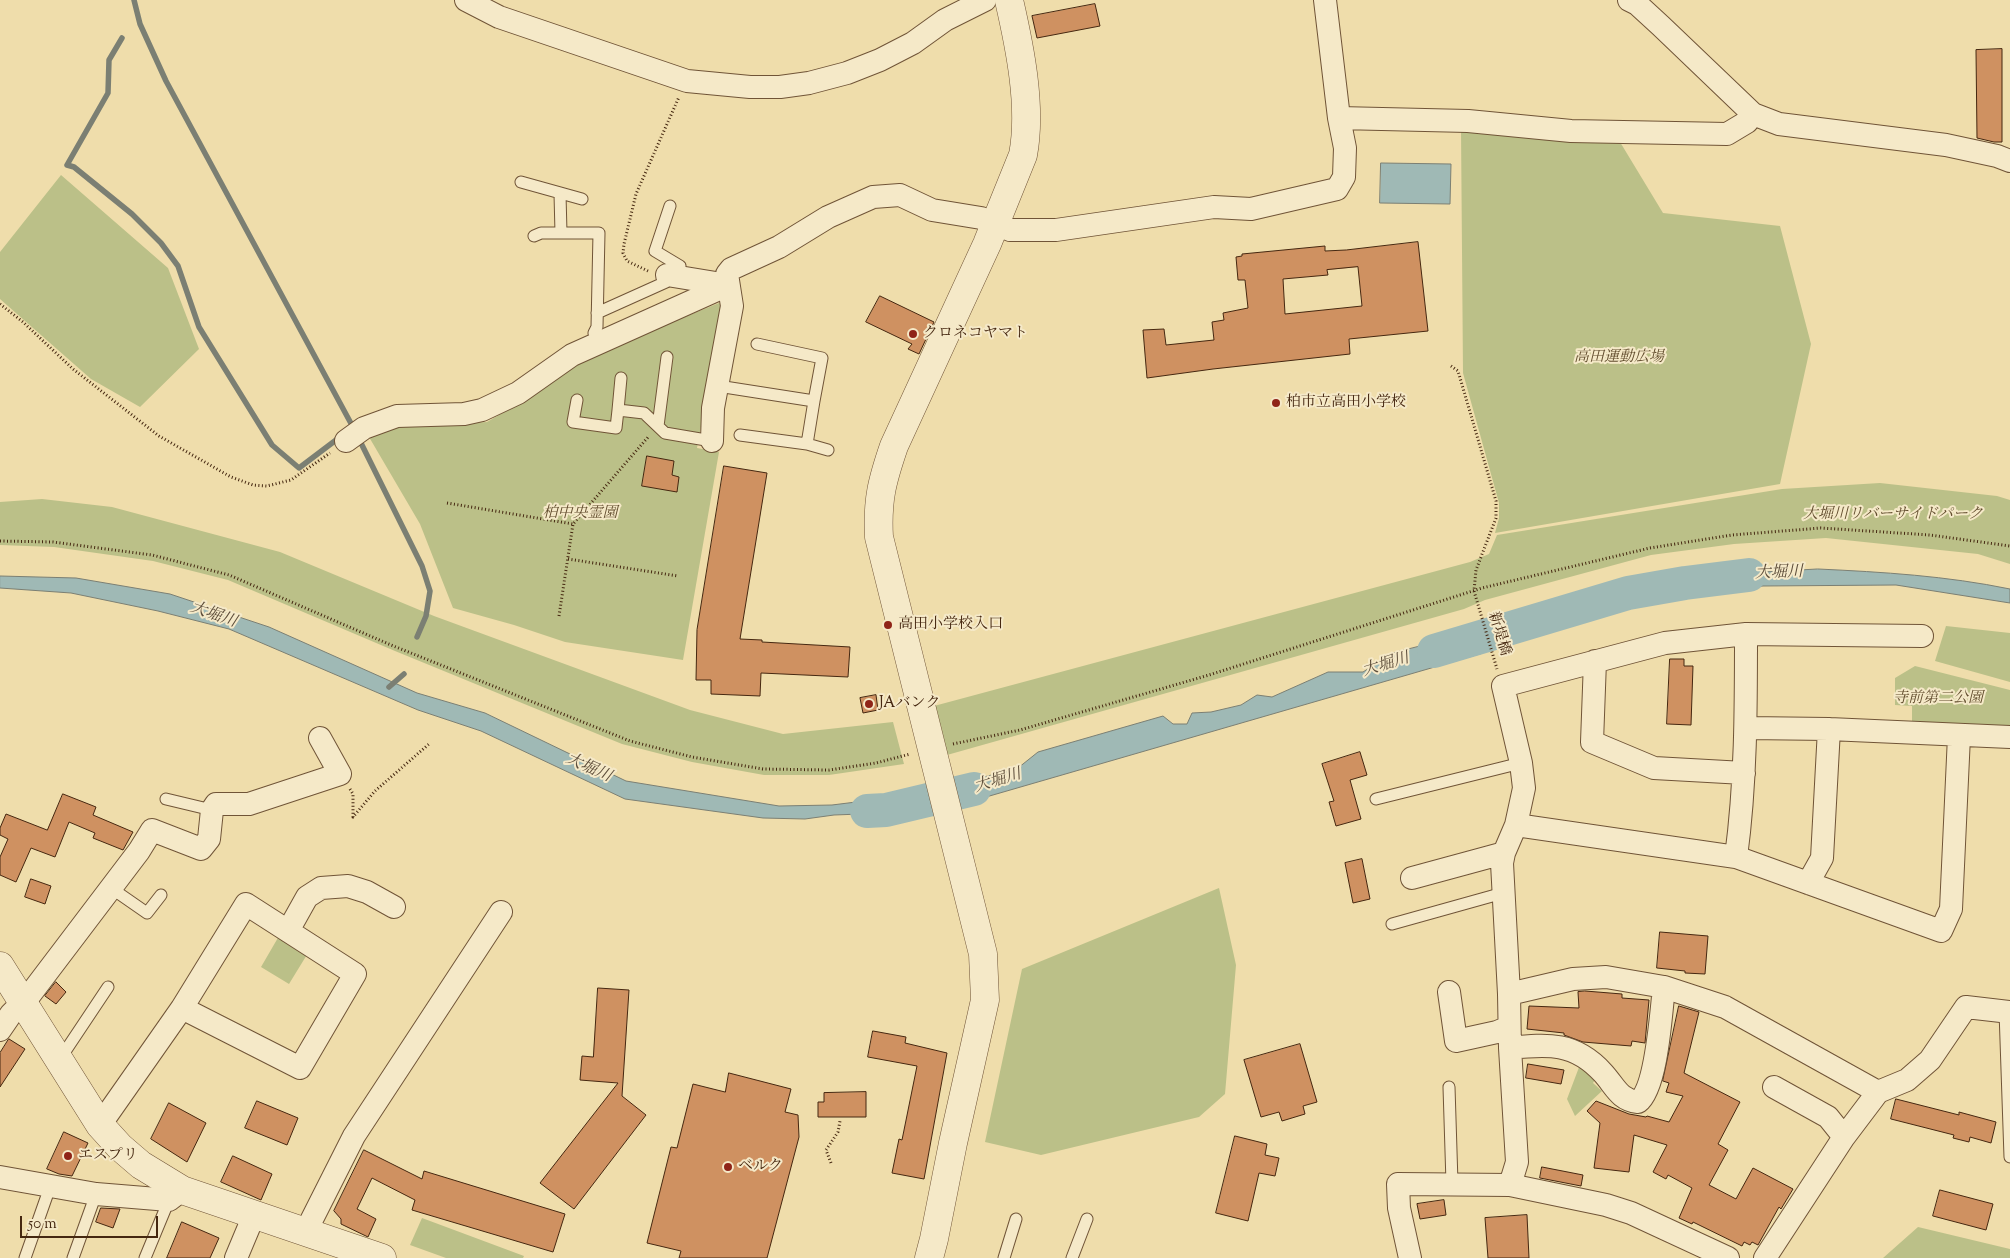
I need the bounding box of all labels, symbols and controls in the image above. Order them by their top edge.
place label: クロネコヤマト [923,325,1028,343]
marker: クロネコヤマト [907,328,919,340]
park label: 高田運動広場 [1574,349,1664,367]
place label: 柏市立高田小学校 [1286,394,1406,412]
marker: 柏市立高田小学校 [1270,397,1282,409]
park label: 柏中央霊園 [543,505,617,523]
park label: 大堀川リバーサイドパーク [1803,506,1983,524]
water label: 大堀川 [1755,564,1803,584]
water label: 大堀川 [187,599,239,633]
street label: 新堤橋 [1483,610,1513,658]
place label: 高田小学校入口 [898,616,1003,634]
marker: 高田小学校入口 [882,619,894,631]
water label: 大堀川 [1360,650,1412,682]
park label: 寺前第二公園 [1893,690,1983,708]
place label: JAバンク [879,695,941,713]
marker: JAバンク [863,698,875,710]
water label: 大堀川 [562,750,614,788]
water label: 大堀川 [972,766,1024,798]
place label: エスプリ [78,1147,138,1165]
marker: エスプリ [62,1150,74,1162]
place label: ベルク [738,1158,783,1176]
marker: ベルク [722,1161,734,1173]
scale bar [22,1206,160,1238]
text: 50 m [28,1214,57,1235]

